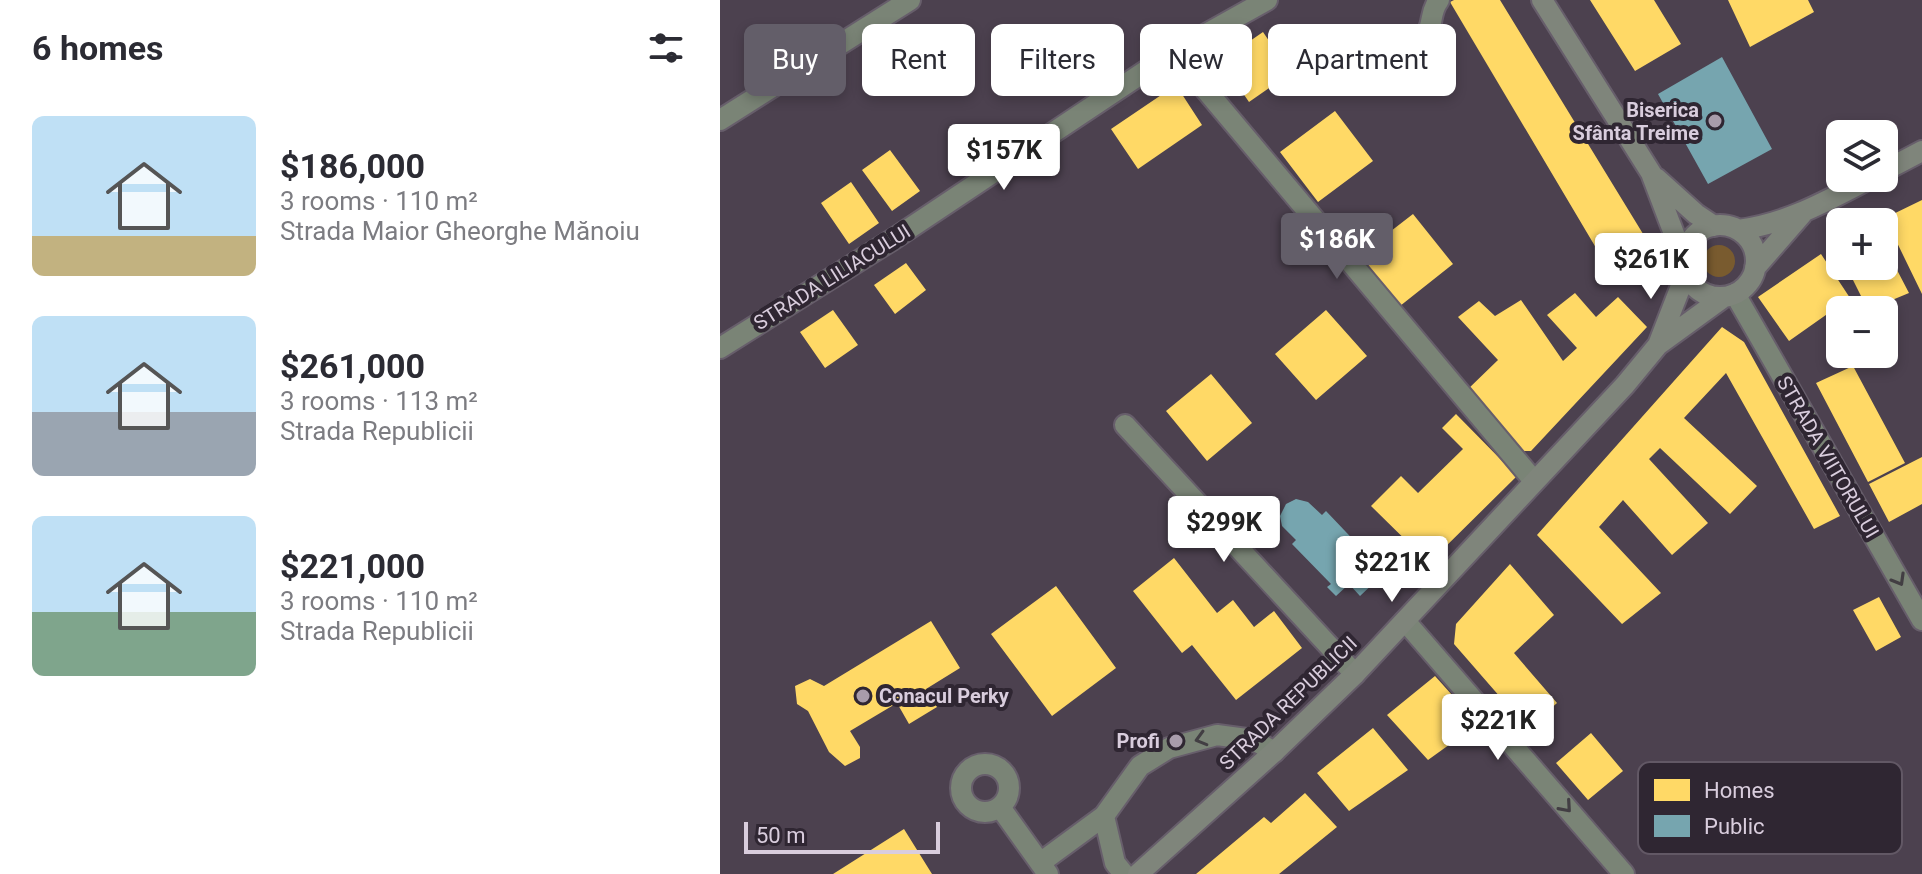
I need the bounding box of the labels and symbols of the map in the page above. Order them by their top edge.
place label: Biserica Sfânta Treime [1573,98,1699,145]
marker: Biserica Sfânta Treime [1706,112,1724,130]
pin: $157K [948,124,1060,192]
pin: $186K [1281,213,1393,281]
street label: STRADA LILIACULUI [749,219,915,335]
pin: $261K [1595,233,1707,301]
street label: STRADA VIITORULUI [1772,372,1884,542]
pin: $299K [1168,496,1280,564]
pin: $221K [1336,536,1448,604]
one-way arrow [1889,571,1905,586]
street label: STRADA REPUBLICII [1214,631,1362,775]
place label: Conacul Perky [879,684,1010,708]
marker: Conacul Perky [854,687,872,705]
pin: $221K [1442,694,1554,762]
place label: Profi [1117,729,1160,753]
one-way arrow [1194,730,1208,747]
marker: Profi [1167,732,1185,750]
legend [1638,762,1902,854]
text: Homes [1704,778,1775,803]
one-way arrow [1557,798,1571,813]
text: Public [1704,814,1765,839]
scale bar [744,818,940,854]

